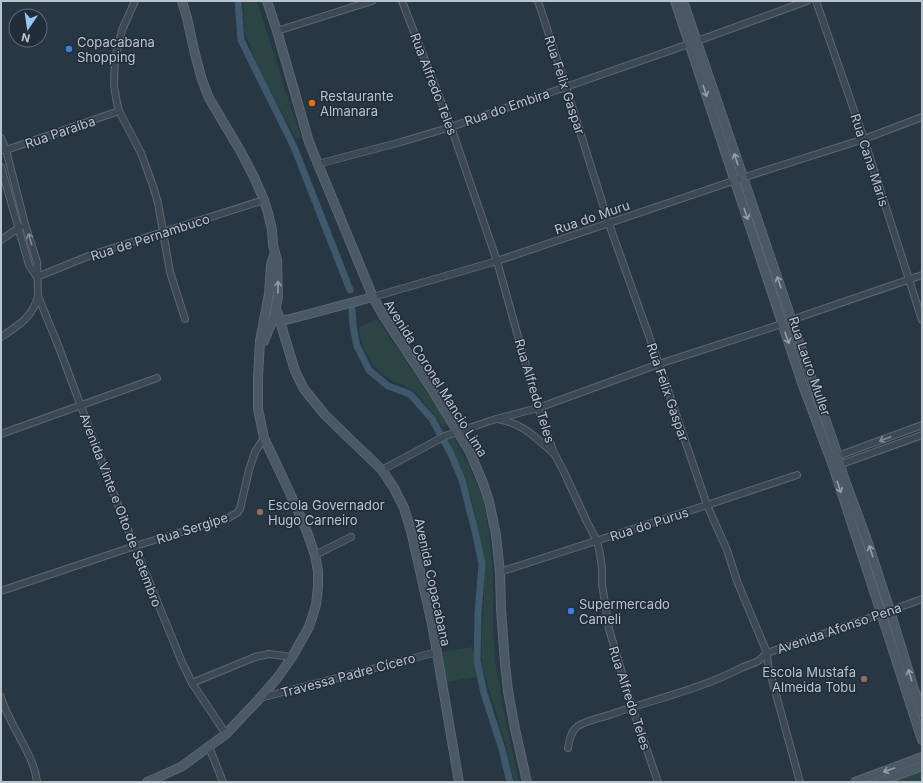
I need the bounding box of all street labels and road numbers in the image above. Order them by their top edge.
street label: Rua Alfredo Teles [407,31,461,137]
street label: Rua Felix Gaspar [541,34,589,137]
street label: Rua do Embira [462,85,552,129]
street label: Rua Paraíba [23,112,97,152]
street label: Rua Cana Maris [847,112,893,209]
street label: Rua do Muru [552,197,632,237]
street label: Rua de Pernambuco [88,210,212,264]
street label: Avenida Coronel Mancio Lima [381,296,491,460]
street label: Rua Lauro Muller [786,314,834,418]
street label: Rua Alfredo Teles [512,337,559,445]
street label: Rua Felix Gaspar [644,341,692,443]
street label: Avenida Vinte e Oito de Setembro [77,411,165,609]
street label: Rua do Purus [608,504,691,544]
street label: Rua Sergipe [154,509,230,547]
street label: Avenida Copacabana [412,517,454,647]
street label: Avenida Afonso Pena [775,599,903,657]
street label: Rua Alfredo Teles [606,644,654,752]
street label: Travessa Padre Cícero [279,649,417,701]

